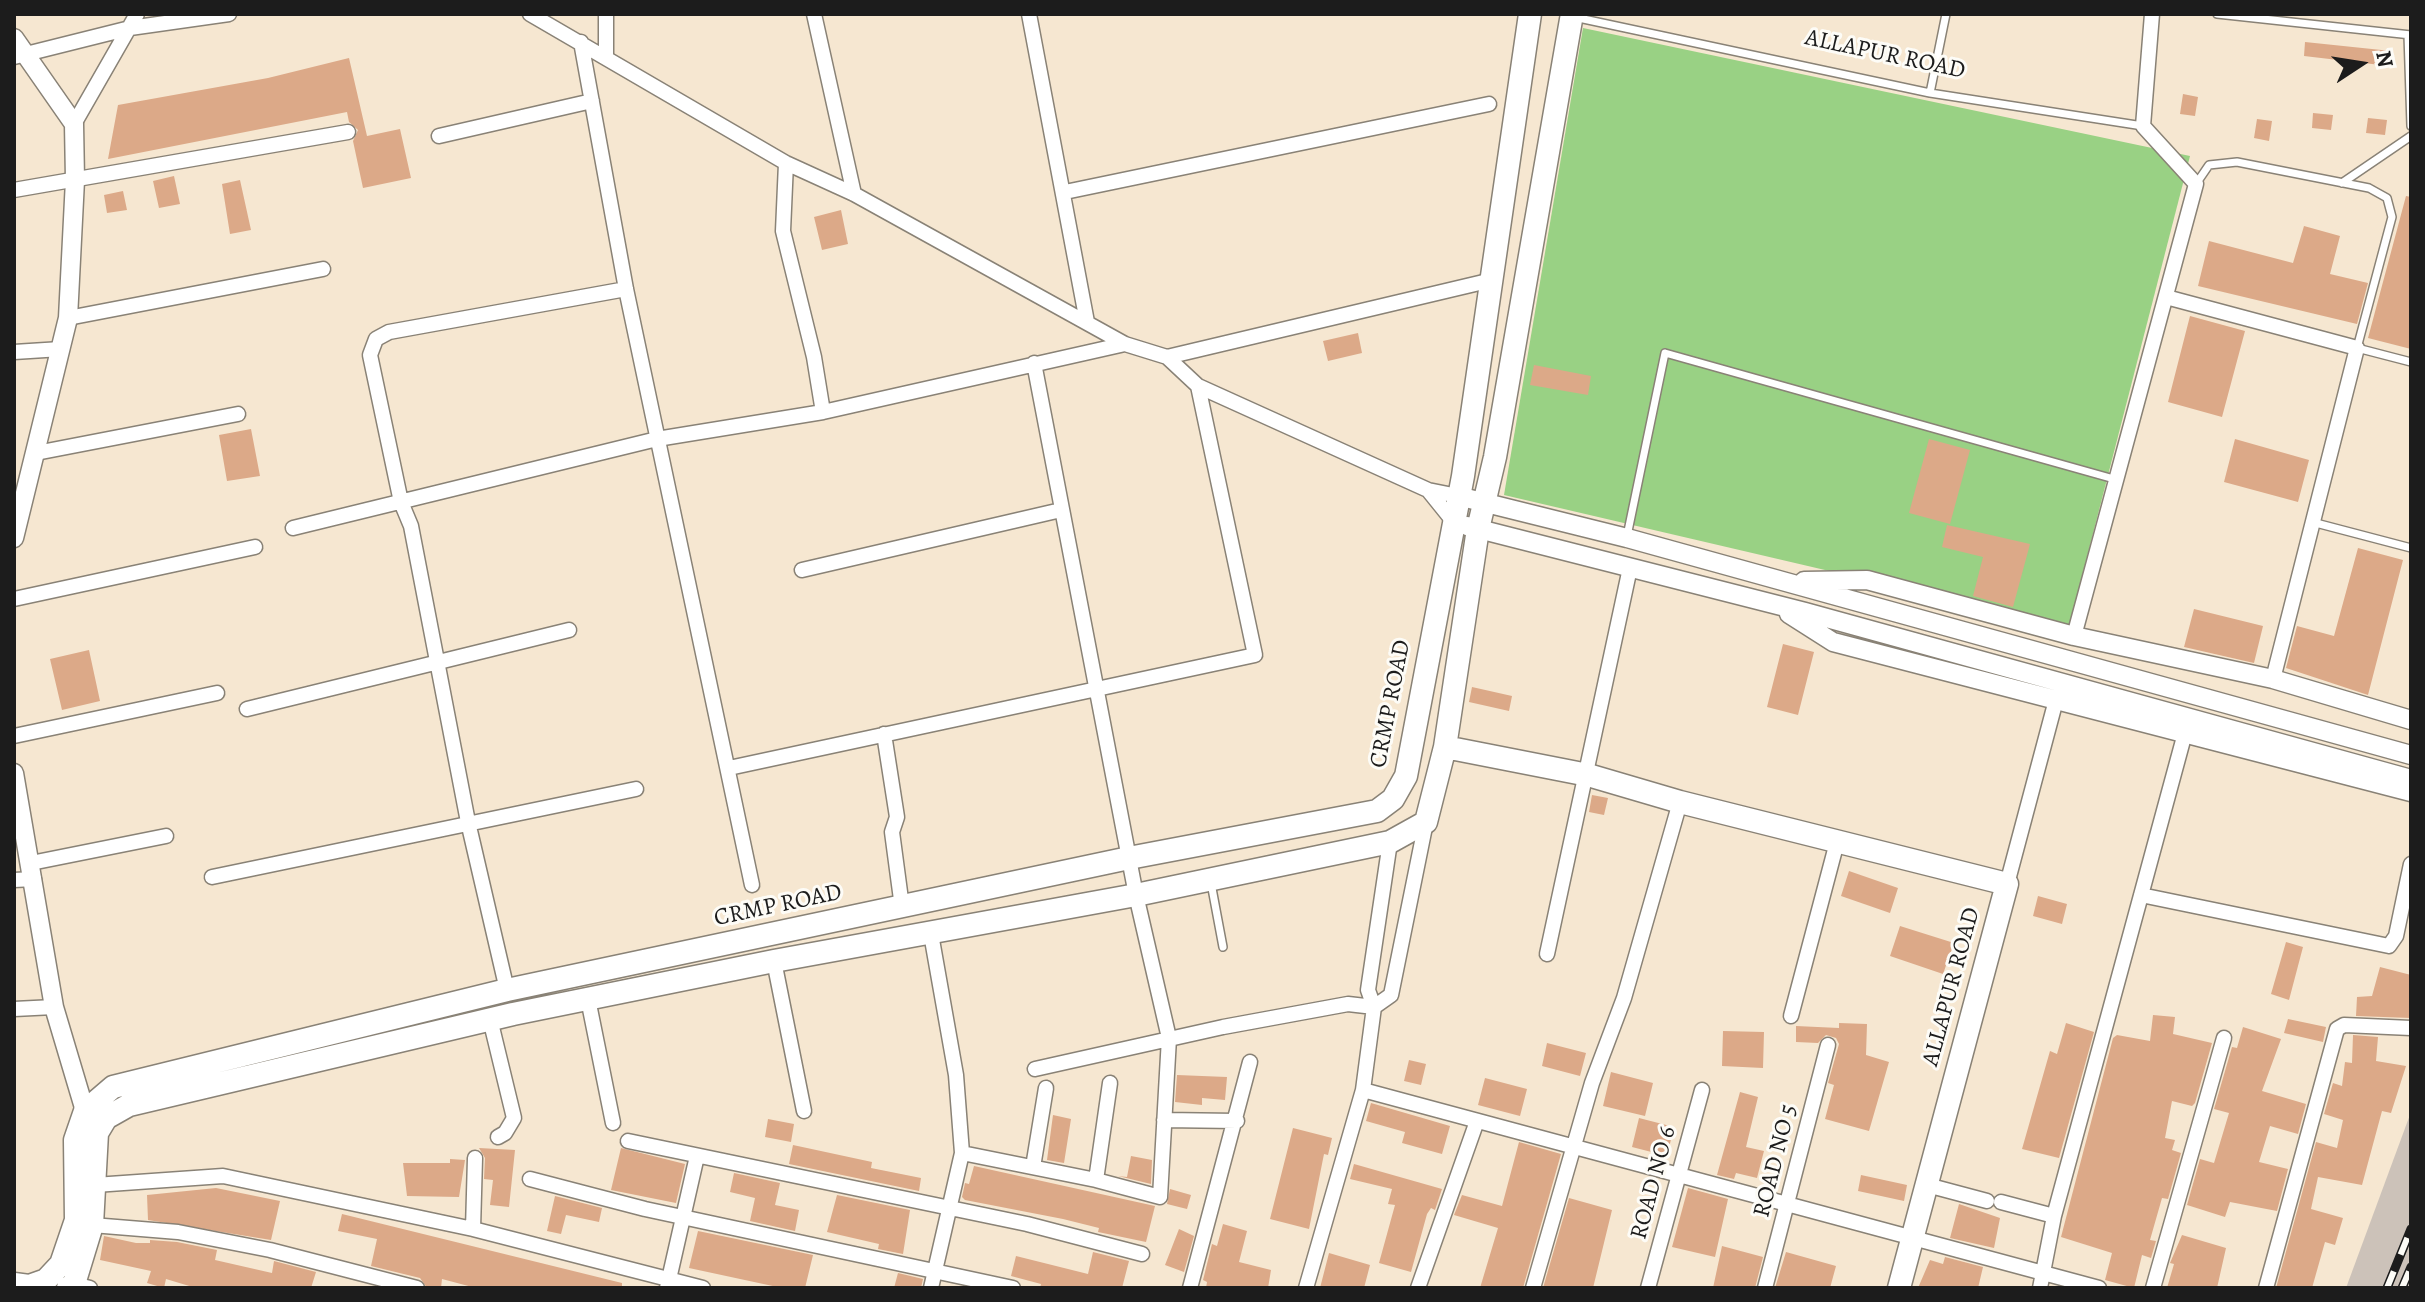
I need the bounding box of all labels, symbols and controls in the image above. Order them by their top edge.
street label: ALLAPUR ROAD [1802,24,1968,86]
north arrow [2321,24,2401,104]
text: N [2368,48,2401,70]
street label: CRMP ROAD [1364,638,1418,770]
street label: CRMP ROAD [712,878,844,934]
street label: ALLAPUR ROAD [1917,904,1987,1070]
street label: ROAD NO 5 [1748,1102,1804,1220]
street label: ROAD NO 6 [1625,1123,1683,1243]

